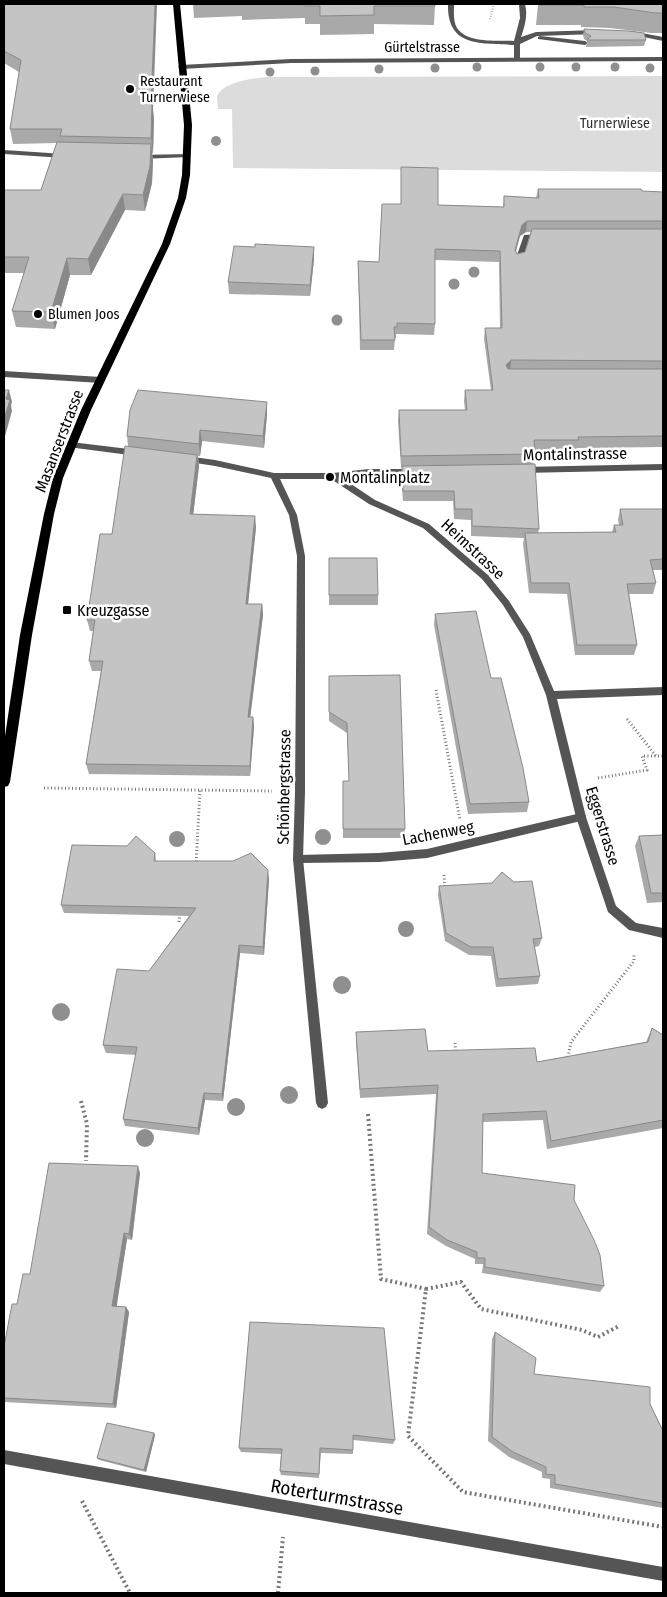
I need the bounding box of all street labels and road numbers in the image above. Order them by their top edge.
street label: Gürtelstrasse [384,39,460,56]
street label: Masanserstrasse [31,387,87,495]
street label: Montalinstrasse [523,444,627,464]
street label: Heimstrasse [437,515,509,583]
street label: Schönbergstrasse [273,729,295,845]
street label: Eggerstrasse [582,784,624,868]
street label: Lachenweg [401,817,476,849]
street label: Roterturmstrasse [269,1474,405,1520]

